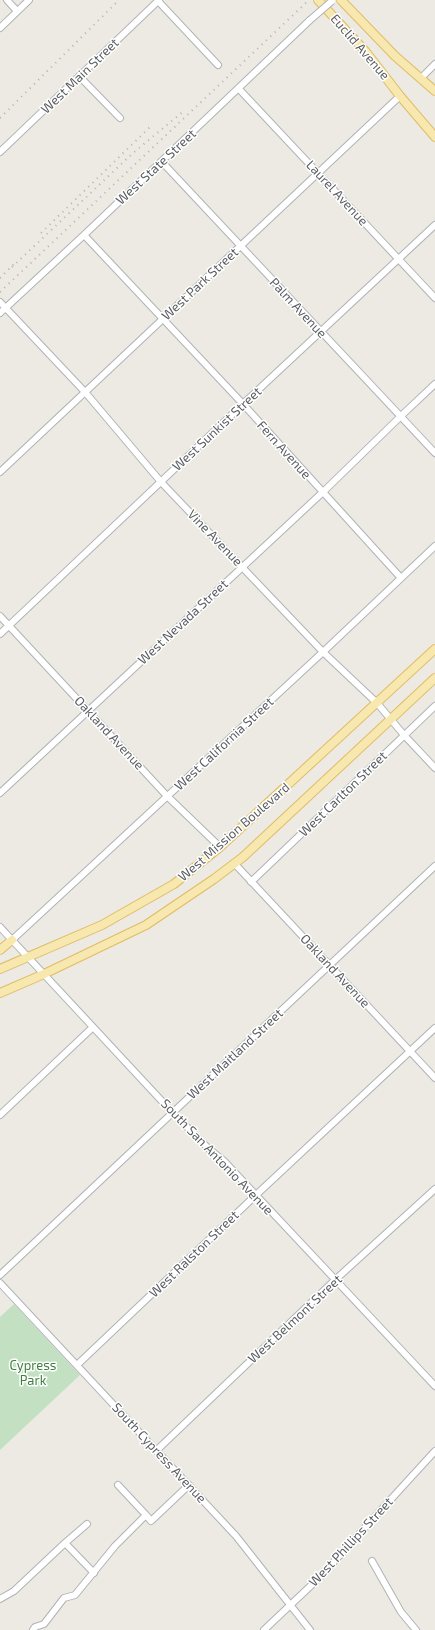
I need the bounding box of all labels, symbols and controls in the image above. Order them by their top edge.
street label: Euclid Avenue [327,11,393,83]
street label: West Main Street [38,35,122,117]
street label: West State Street [113,126,199,208]
street label: Laurel Avenue [303,157,371,229]
street label: West Park Street [158,244,242,324]
street label: Palm Avenue [266,275,330,341]
street label: West Sunkist Street [169,384,265,474]
street label: Fern Avenue [254,418,314,482]
street label: Vine Avenue [184,507,246,569]
street label: West Nevada Street [135,576,231,668]
street label: Oakland Avenue [71,693,147,773]
street label: West California Street [171,694,277,794]
street label: West Carlton Street [296,748,390,840]
street label: West Mission Boulevard [175,779,293,885]
street label: Oakland Avenue [297,931,373,1011]
street label: West Maitland Street [184,1006,286,1102]
street label: South San Antonio Avenue [158,1096,276,1218]
street label: West Ralston Street [146,1207,242,1301]
street label: West Belmont Street [245,1271,345,1367]
park label: Cypress Park [10,1358,56,1389]
street label: South Cypress Avenue [109,1400,209,1506]
street label: West Phillips Street [306,1494,396,1590]

